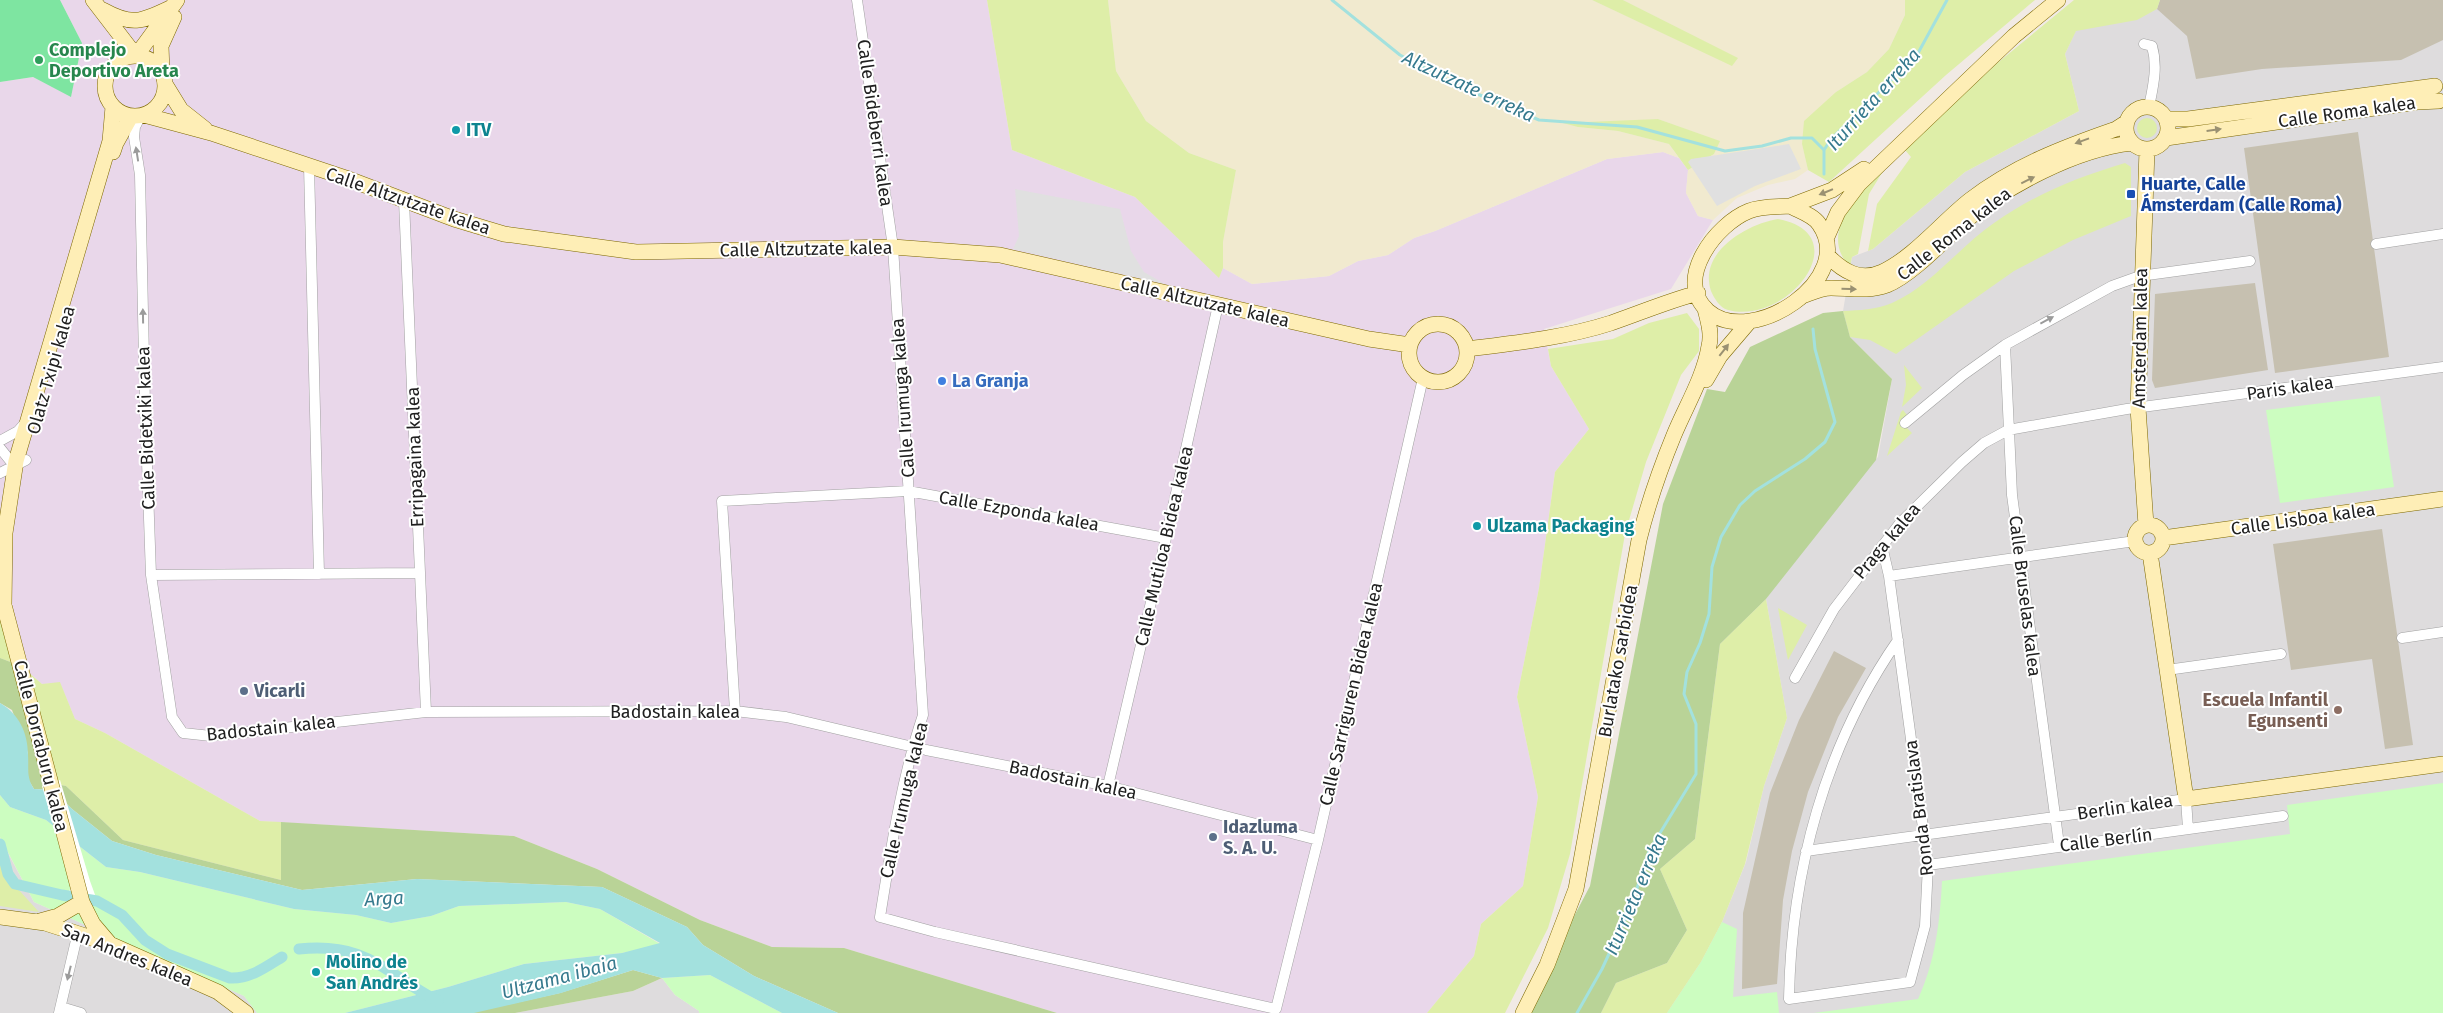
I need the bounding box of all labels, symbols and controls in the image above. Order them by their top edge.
street label: Calle Bideberri kalea [852,38,898,208]
place label: Complejo Deportivo Areta [49,39,179,82]
water label: Iturrieta erreka [1821,43,1925,155]
water label: Altzutzate erreka [1398,45,1539,127]
marker: Complejo Deportivo Areta [33,54,45,66]
street label: Calle Roma kalea [2277,91,2417,133]
place label: ITV [466,119,492,141]
marker: ITV [450,124,462,136]
one-way arrow [2206,126,2222,134]
one-way arrow [2074,137,2089,145]
one-way arrow [133,146,141,162]
street label: Calle Altzutzate kalea [323,162,493,240]
place label: Huarte, Calle Ámsterdam (Calle Roma) [2140,173,2342,216]
one-way arrow [2020,176,2035,184]
street label: Calle Roma kalea [1893,183,2015,285]
marker: Huarte, Calle Ámsterdam (Calle Roma) [2125,188,2137,200]
one-way arrow [1819,189,1833,197]
street label: Calle Altzutzate kalea [719,236,893,262]
street label: Amsterdam kalea [2128,268,2152,408]
street label: Calle Altzutzate kalea [1118,272,1292,332]
one-way arrow [1841,286,1857,294]
street label: Olatz Txipi kalea [22,303,80,437]
one-way arrow [139,308,147,324]
one-way arrow [2040,316,2054,324]
street label: Calle Irumuga kalea [886,317,920,479]
one-way arrow [1719,344,1730,357]
street label: Calle Bidetxiki kalea [132,346,160,510]
place label: La Granja [952,370,1029,392]
street label: Paris kalea [2245,371,2335,405]
marker: La Granja [936,375,948,387]
street label: Erripagaina kalea [402,386,428,528]
street label: Calle Mutiloa Bidea kalea [1130,444,1198,648]
street label: Calle Ezponda kalea [937,486,1101,536]
street label: Praga kalea [1849,498,1925,584]
street label: Calle Lisboa kalea [2229,498,2377,540]
street label: Calle Bruselas kalea [2004,514,2046,678]
place label: Ulzama Packaging [1487,515,1635,537]
marker: Ulzama Packaging [1471,520,1483,532]
street label: Calle Sarriguren Bidea kalea [1315,580,1387,808]
street label: Burlatako sarbidea [1594,583,1642,739]
street label: Calle Dorraburu kalea [9,658,73,834]
place label: Vicarli [253,680,305,702]
marker: Vicarli [238,685,250,697]
place label: Escuela Infantil Egunsenti [2203,689,2329,732]
street label: Badostain kalea [610,701,740,723]
marker: Escuela Infantil Egunsenti [2332,704,2344,716]
street label: Badostain kalea [205,710,337,746]
street label: Calle Irumuga kalea [875,720,933,880]
street label: Ronda Bratislava [1900,739,1938,877]
street label: Badostain kalea [1007,756,1139,804]
street label: Berlin kalea [2076,789,2174,825]
place label: Idazluma S. A. U. [1223,816,1298,859]
street label: Calle Berlín [2058,823,2154,857]
water label: Iturrieta erreka [1600,830,1671,958]
marker: Idazluma S. A. U. [1207,831,1219,843]
water label: Arga [363,886,404,911]
street label: San Andres kalea [58,919,196,991]
place label: Molino de San Andrés [326,951,418,994]
water label: Ultzama ibaia [499,951,619,1004]
one-way arrow [65,965,73,980]
marker: Molino de San Andrés [310,966,322,978]

